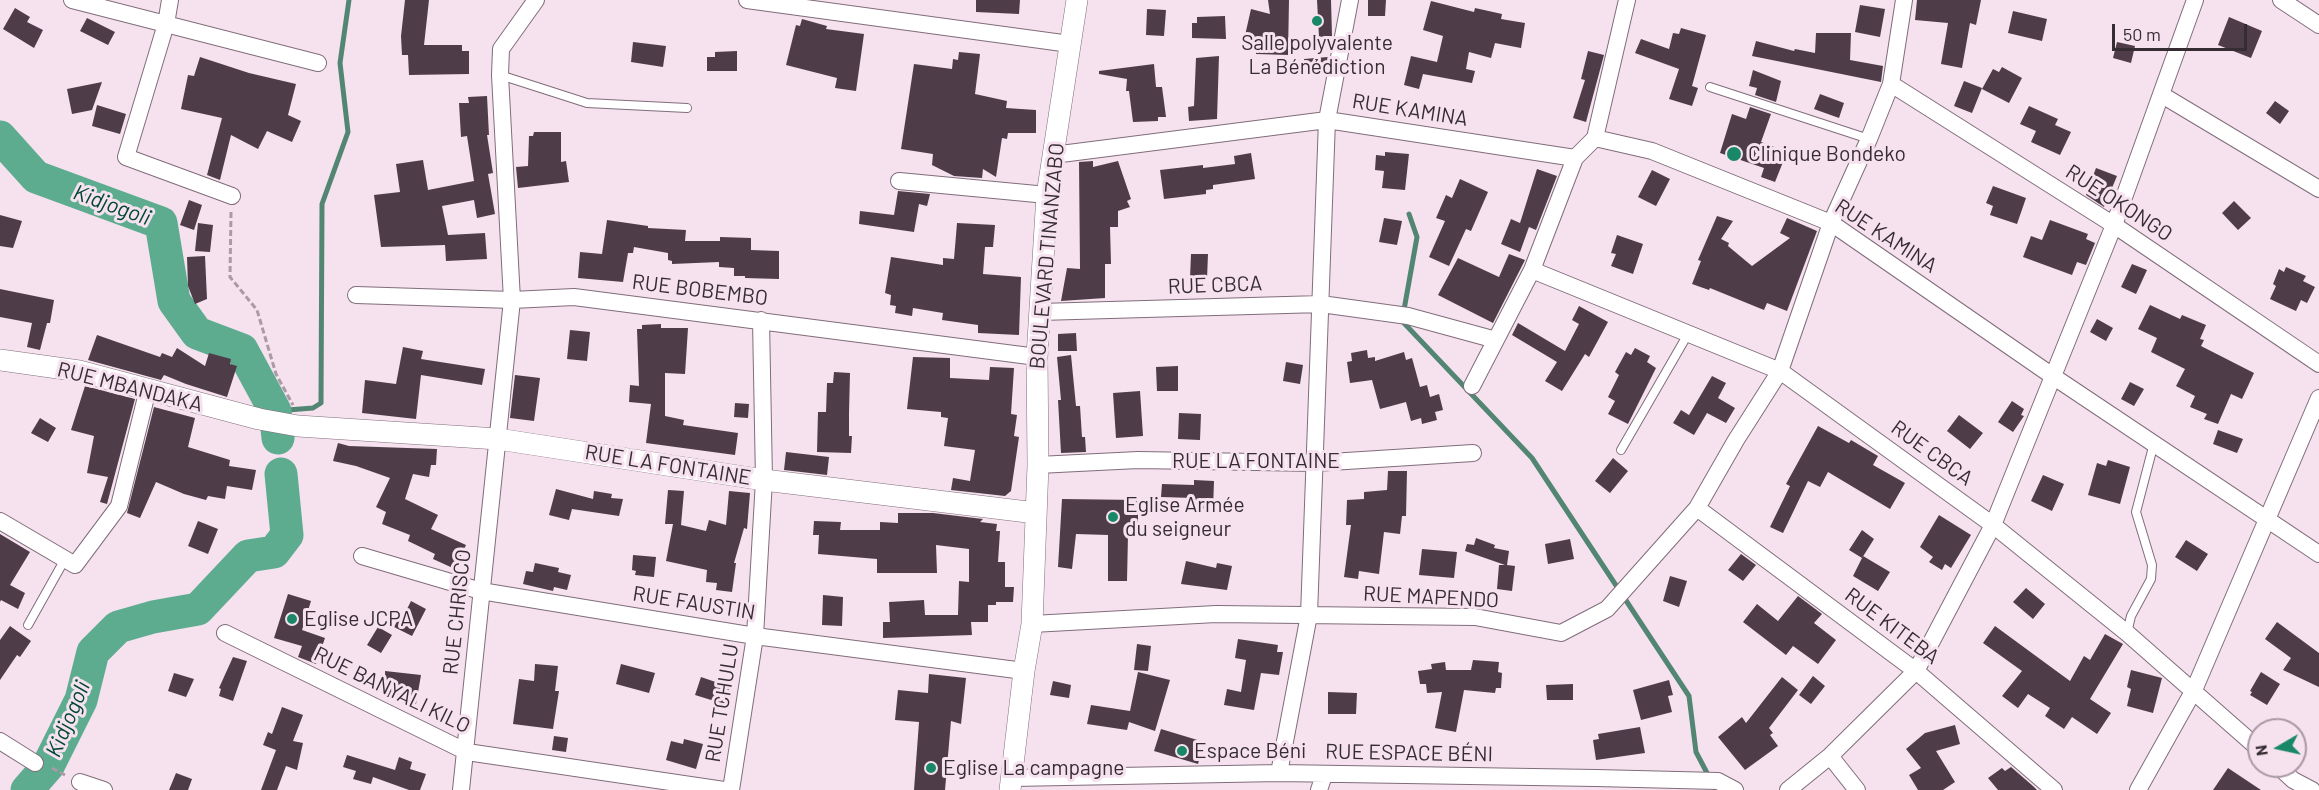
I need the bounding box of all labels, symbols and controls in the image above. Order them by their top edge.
scale bar [2115,12,2250,50]
marker: Salle polyvalente La Bénédiction [1310,14,1324,28]
text: 50 m [2123,23,2161,45]
place label: Salle polyvalente La Bénédiction [1241,30,1393,80]
street label: RUE KAMINA [1350,88,1470,132]
place label: Clinique Bondeko [1748,141,1906,167]
street label: BOULEVARD TINANZABO [1025,142,1069,370]
marker: Clinique Bondeko [1725,145,1743,163]
street label: RUE OKONGO [2061,159,2177,247]
water label: Kidjogoli [70,179,154,231]
street label: RUE KAMINA [1830,194,1942,278]
street label: RUE BOBEMBO [631,269,769,311]
street label: RUE CBCA [1167,271,1263,299]
street label: RUE MBANDAKA [55,357,205,417]
street label: RUE CBCA [1886,415,1978,491]
street label: RUE LA FONTAINE [583,439,753,491]
street label: RUE LA FONTAINE [1172,448,1340,474]
place label: Eglise Armée du seigneur [1125,492,1245,542]
marker: Eglise Armée du seigneur [1106,510,1120,524]
street label: RUE CHRISCO [438,548,476,676]
street label: RUE FAUSTIN [631,581,757,625]
street label: RUE MAPENDO [1362,581,1500,613]
street label: RUE KITEBA [1840,582,1944,670]
place label: Eglise JCPA [304,606,413,632]
marker: Eglise JCPA [285,612,299,626]
street label: RUE BANYALI KILO [310,641,474,739]
street label: RUE TCHULU [700,642,744,764]
water label: Kidjogoli [40,677,96,761]
north arrow [2247,718,2307,778]
place label: Espace Béni [1194,738,1306,764]
street label: RUE ESPACE BÉNI [1325,739,1493,767]
marker: Espace Béni [1175,744,1189,758]
text: N [2250,744,2271,757]
place label: Eglise La campagne [943,755,1124,781]
marker: Eglise La campagne [924,761,938,775]

